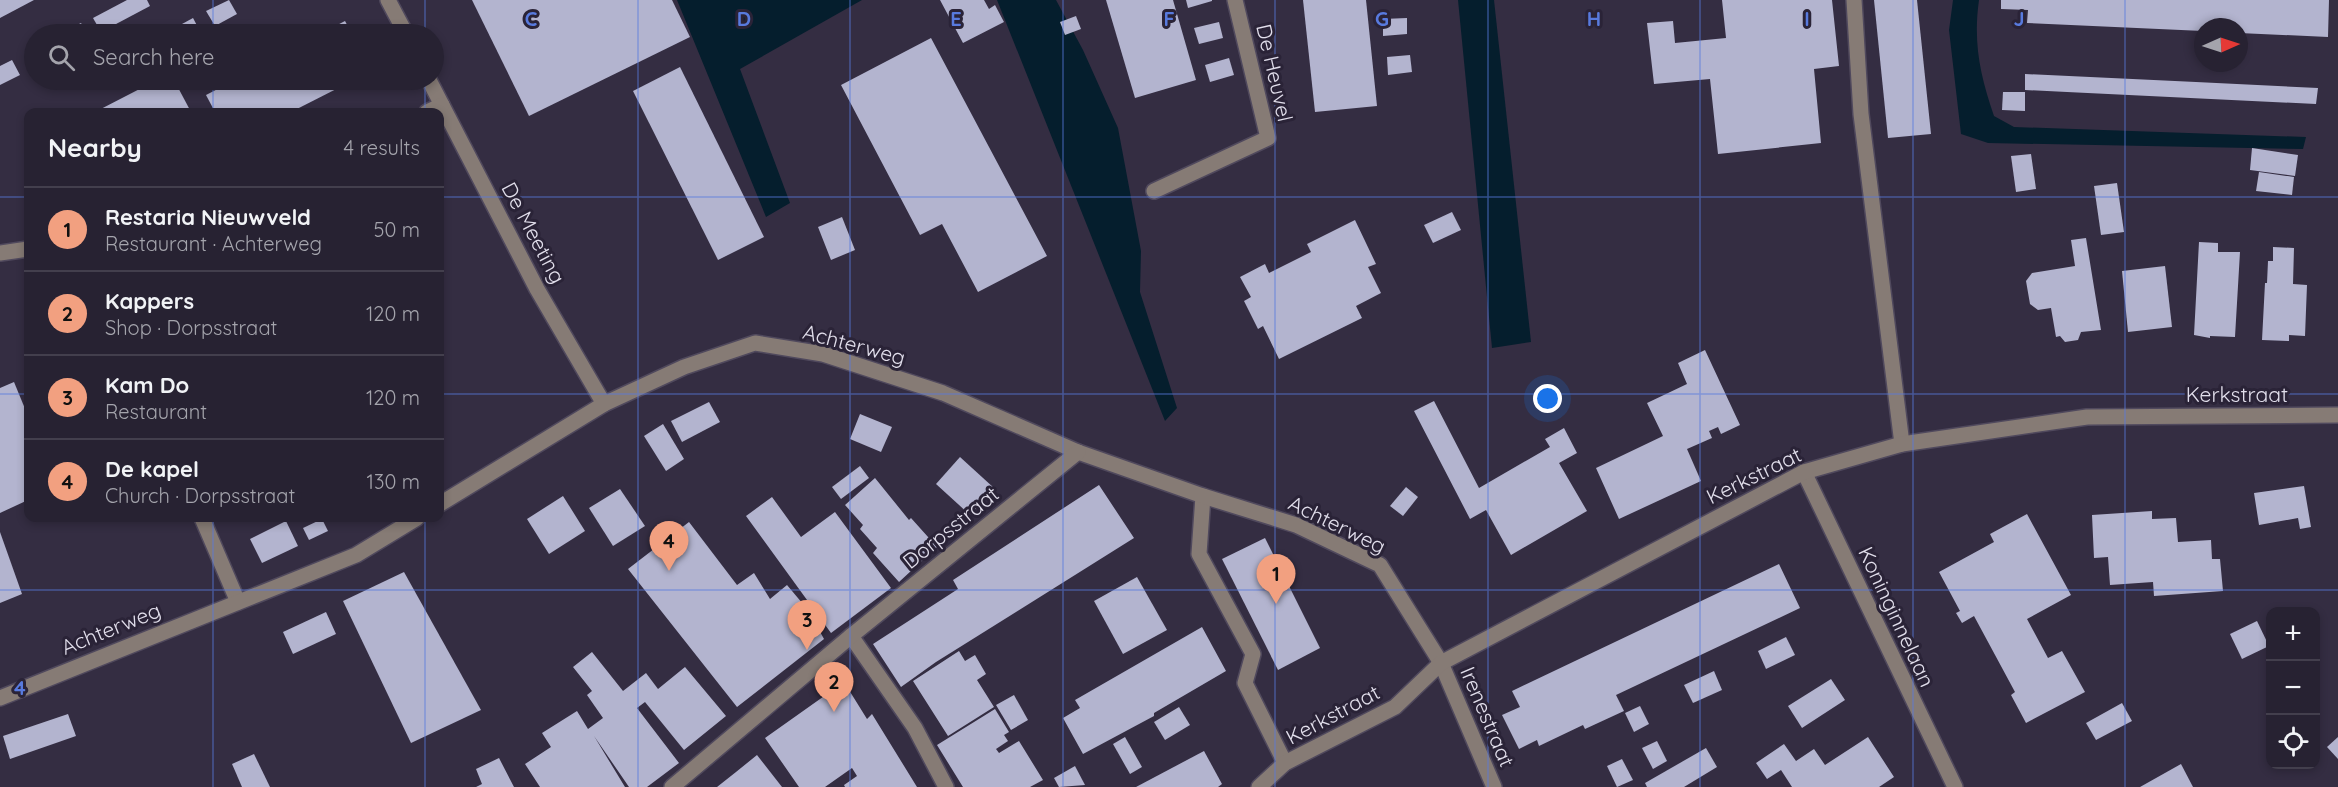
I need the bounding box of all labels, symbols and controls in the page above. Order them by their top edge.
text: C [525,6,538,31]
text: D [737,6,751,31]
text: E [950,6,962,31]
text: F [1163,6,1175,31]
text: G [1375,6,1389,31]
text: H [1587,6,1601,31]
text: I [1804,6,1810,31]
text: J [2013,6,2025,31]
north arrow [2194,18,2248,72]
street label: De Heuvel [1251,21,1299,124]
search box [24,24,444,90]
icon: search [45,41,78,74]
text: Search here [93,43,214,71]
text: Nearby [48,131,142,164]
text: 4 results [344,135,420,160]
street label: De Meeting [496,177,571,288]
text: Restaria Nieuwveld [105,203,311,231]
text: 1 [64,217,71,242]
text: 50 m [374,217,420,242]
text: Restaurant · Achterweg [105,231,322,256]
text: Kappers [105,287,194,315]
text: 2 [62,301,73,326]
text: 120 m [366,301,420,326]
text: Shop · Dorpsstraat [105,315,277,340]
street label: Achterweg [800,318,908,370]
text: Kam Do [105,371,189,399]
street label: Kerkstraat [2186,381,2288,407]
your location [1533,384,1562,413]
text: 3 [62,385,73,410]
text: 120 m [366,385,420,410]
text: Restaurant [105,399,207,424]
street label: Kerkstraat [1702,441,1805,509]
text: De kapel [105,455,199,483]
text: 4 [62,469,73,494]
text: 130 m [367,469,420,494]
street label: Dorpsstraat [897,481,1004,574]
text: Church · Dorpsstraat [105,483,295,508]
street label: Achterweg [1285,489,1390,559]
pin: 4 [650,522,688,571]
street label: Koninginnelaan [1853,542,1941,691]
pin: 1 [1256,554,1296,604]
street label: Achterweg [57,596,164,660]
pin: 3 [788,600,826,650]
map controls [2266,607,2320,769]
button: + [2266,607,2320,661]
button: − [2266,661,2320,715]
pin: 2 [814,662,854,712]
street label: Irenestraat [1455,663,1521,771]
text: 4 [14,675,26,700]
street label: Kerkstraat [1281,679,1384,750]
button: locate [2266,715,2320,769]

